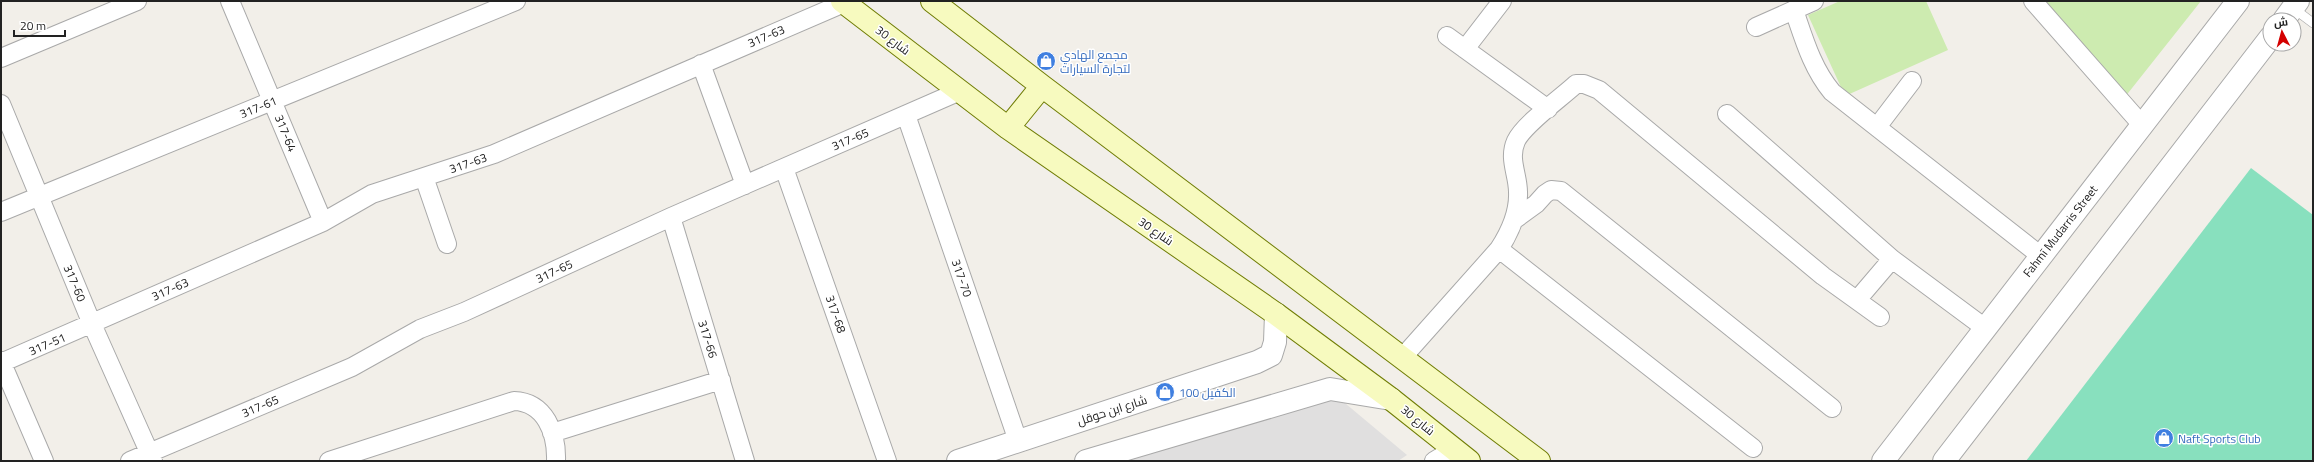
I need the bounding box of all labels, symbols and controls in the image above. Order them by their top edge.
scale bar [14,12,65,38]
north arrow [2262,12,2302,52]
text: ش [2273,13,2289,31]
text: 20 m [20,16,46,35]
street label: 317-63 [744,20,788,52]
street label: شارع 30 [872,21,914,59]
place label: مجمع الهادي لتجارة السيارات [1060,45,1130,78]
shop icon: مجمع الهادي لتجارة السيارات [1035,50,1057,72]
street label: 317-61 [236,91,280,123]
street label: 317-64 [270,111,302,155]
street label: 317-65 [828,123,872,155]
street label: 317-63 [447,148,489,178]
street label: Fahmī Mudarris Street [2018,180,2103,281]
street label: شارع 30 [1134,212,1178,250]
street label: 317-65 [532,254,576,288]
street label: 317-70 [947,257,977,300]
street label: 317-60 [59,261,91,305]
street label: 317-63 [148,272,192,306]
street label: 317-68 [821,293,851,336]
street label: 317-66 [693,318,723,361]
street label: 317-51 [25,328,69,360]
shop icon: الكفيل 100 [1154,381,1176,403]
place label: الكفيل 100 [1179,383,1236,402]
street label: 317-65 [238,390,282,422]
street label: شارع ابن حوقل [1075,390,1150,430]
street label: شارع 30 [1397,400,1439,440]
shop icon: Naft Sports Club [2153,427,2175,449]
place label: Naft Sports Club [2178,429,2261,448]

